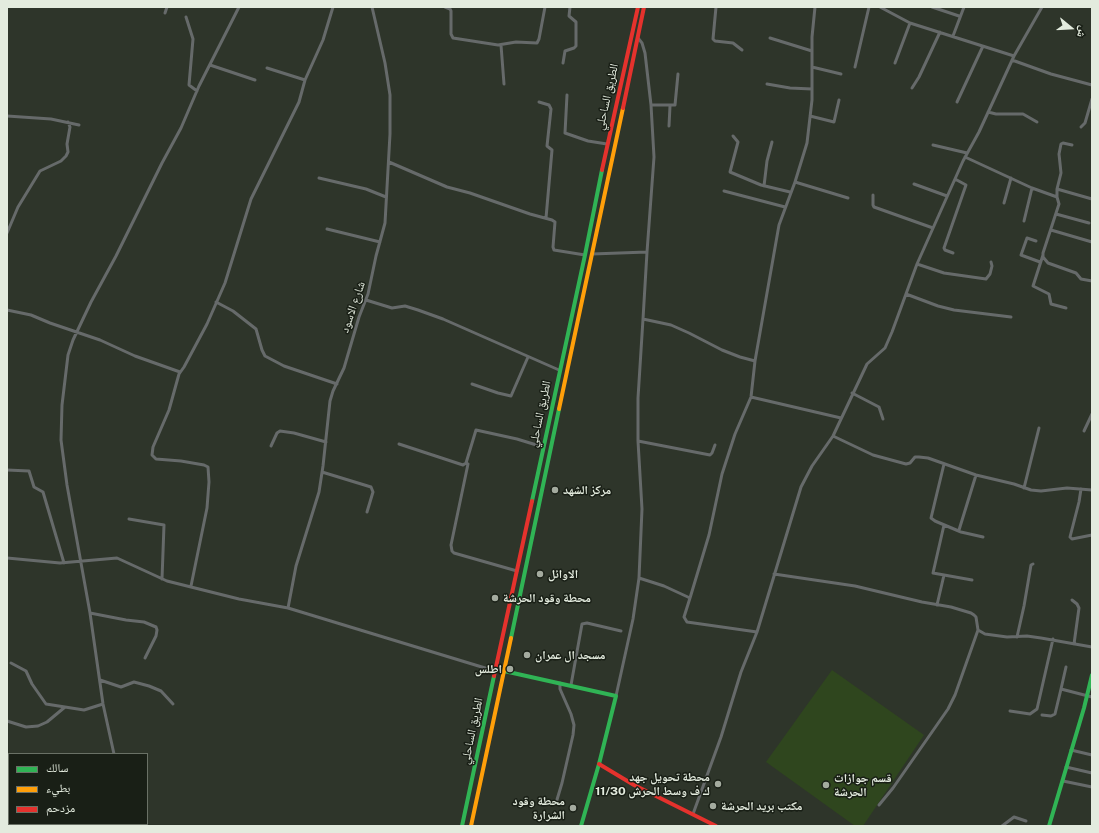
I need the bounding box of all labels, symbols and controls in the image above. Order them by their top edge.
north arrow [1051,8,1091,48]
text: ش [1075,24,1090,39]
street label: الطريق الساحلي [592,62,622,132]
street label: شارع الاسود [338,279,368,335]
street label: الطريق الساحلي [526,379,554,449]
place label: مركز الشهد [563,483,611,497]
marker: مركز الشهد [550,485,560,495]
place label: الاوائل [548,567,578,581]
marker: الاوائل [535,569,545,579]
place label: محطة وقود الحرشة [503,591,591,605]
marker: محطة وقود الحرشة [490,593,500,603]
place label: مسجد ال عمران [535,648,605,662]
marker: مسجد ال عمران [522,650,532,660]
place label: اطلس [475,662,502,676]
marker: اطلس [505,664,515,674]
street label: الطريق الساحلي [458,696,486,766]
legend [8,753,148,825]
text: سالك [46,761,68,775]
place label: محطة تحويل جهد 11/30 ك ف وسط الحرش [595,770,710,798]
place label: قسم جوازات الحرشة [834,771,892,799]
marker: محطة تحويل جهد 11/30 ك ف وسط الحرش [713,779,723,789]
marker: قسم جوازات الحرشة [821,780,831,790]
text: بطيء [46,781,70,795]
place label: محطة وقود الشرارة [513,794,565,822]
place label: مكتب بريد الحرشة [721,799,802,813]
text: مزدحم [46,801,75,815]
marker: مكتب بريد الحرشة [708,801,718,811]
marker: محطة وقود الشرارة [568,803,578,813]

